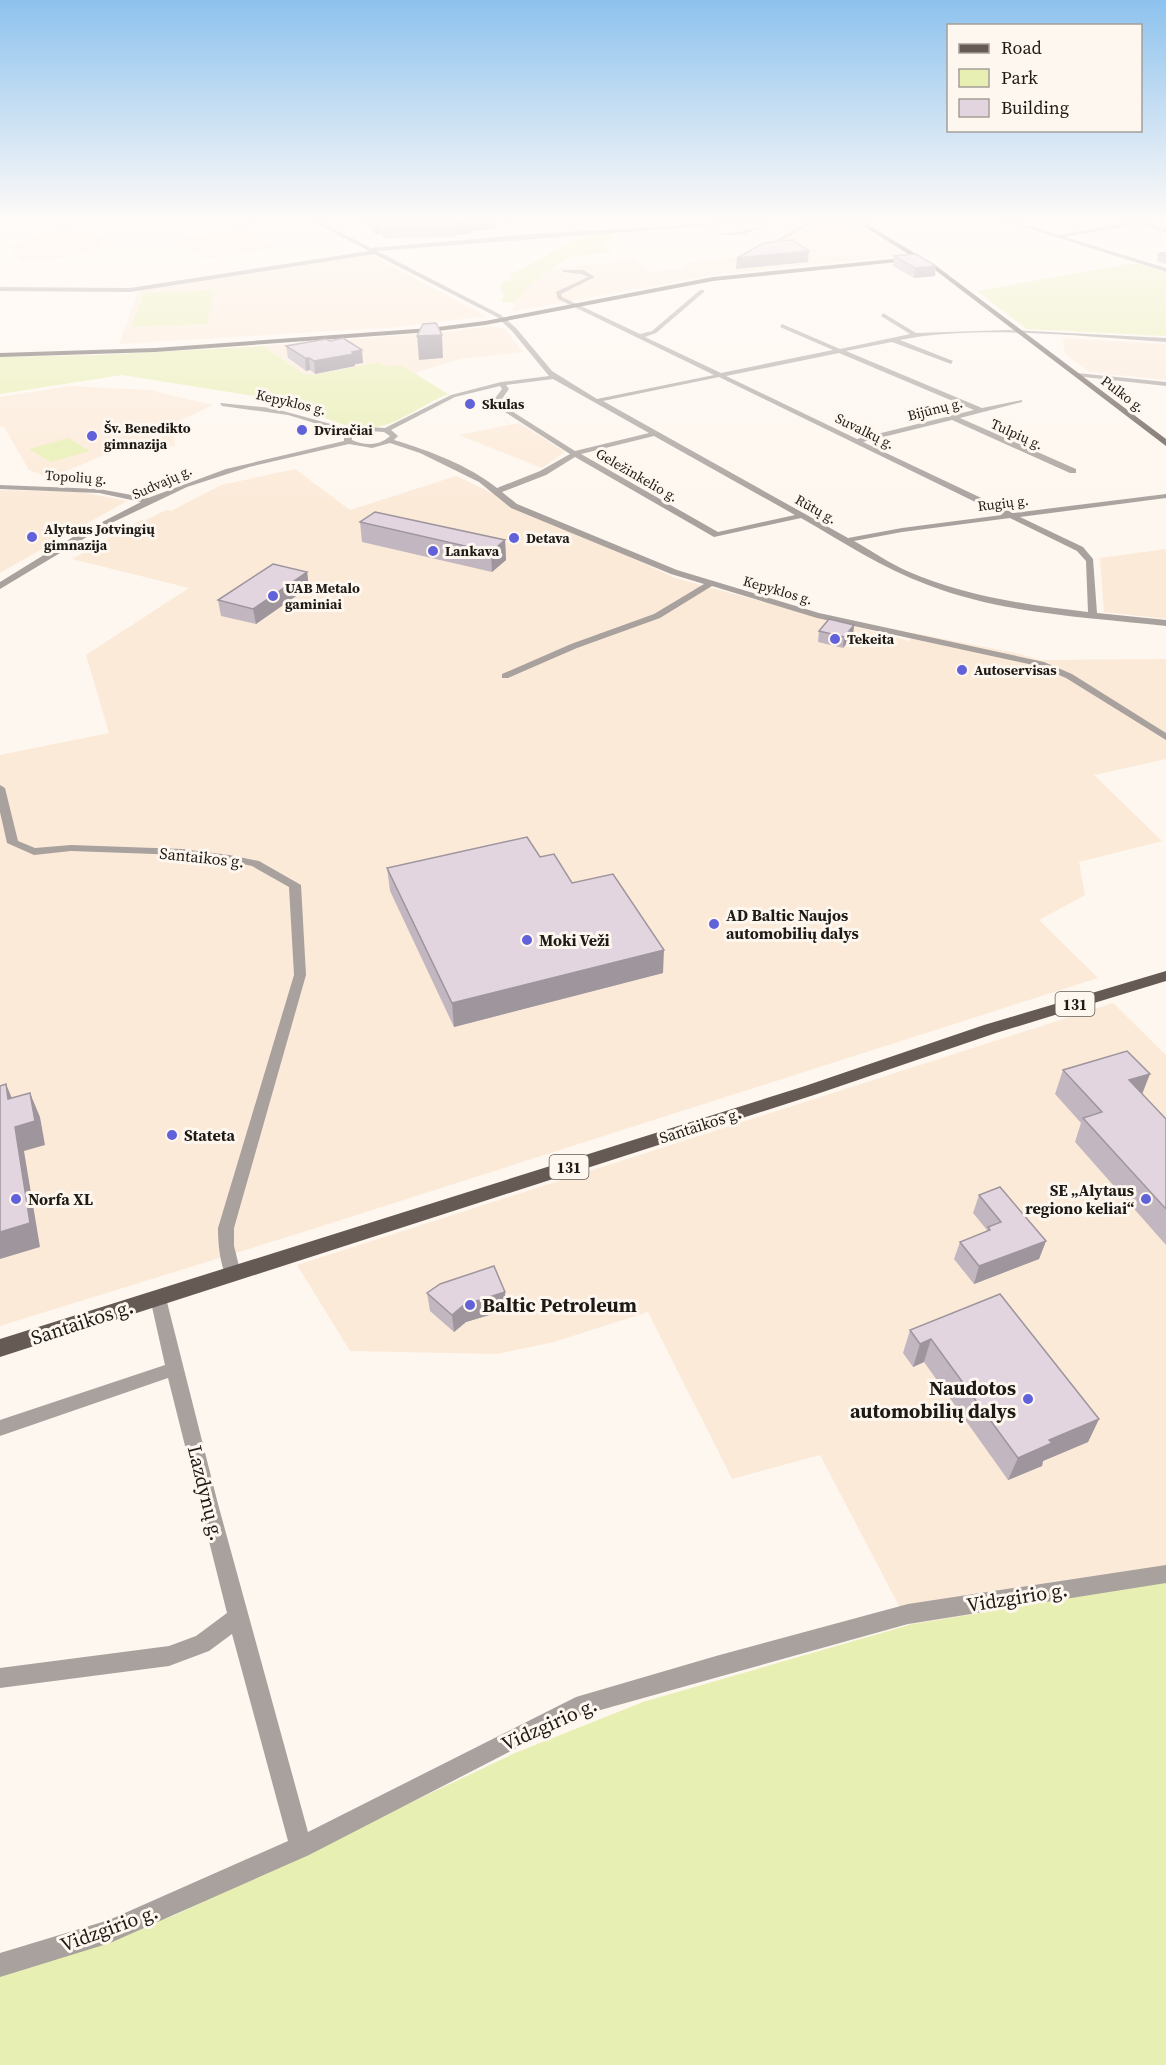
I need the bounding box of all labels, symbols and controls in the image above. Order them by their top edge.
legend [947,24,1142,132]
text: Road [1001,35,1042,60]
text: Park [1001,65,1038,90]
text: Building [1001,95,1069,120]
street label: Pulko g. [1097,371,1149,417]
street label: Kepyklos g. [254,384,328,420]
street label: Bijūnų g. [905,392,965,426]
place label: Skulas [482,394,525,414]
marker: Skulas [463,397,477,411]
street label: Suvalkų g. [832,408,898,454]
street label: Tulpių g. [988,414,1046,454]
place label: Šv. Benedikto gimnazija [104,418,191,454]
place label: Dviračiai [314,420,373,440]
marker: Dviračiai [295,423,309,437]
marker: Šv. Benedikto gimnazija [85,429,99,443]
street label: Geležinkelio g. [592,443,682,507]
street label: Sudvajų g. [129,460,195,504]
street label: Topolių g. [44,465,108,489]
street label: Rūtų g. [792,489,840,529]
street label: Rugių g. [976,490,1030,516]
place label: Alytaus Jotvingių gimnazija [44,519,155,555]
place label: Detava [526,528,570,548]
marker: Alytaus Jotvingių gimnazija [25,530,39,544]
marker: Detava [507,531,521,545]
place label: Lankava [445,541,500,561]
marker: Lankava [426,544,440,558]
street label: Kepyklos g. [741,571,815,609]
place label: UAB Metalo gaminiai [285,578,360,614]
marker: UAB Metalo gaminiai [266,589,280,603]
place label: Tekeita [847,629,895,649]
marker: Tekeita [828,632,842,646]
place label: Autoservisas [974,660,1057,680]
marker: Autoservisas [955,663,969,677]
street label: Santaikos g. [159,842,245,872]
place label: AD Baltic Naujos automobilių dalys [726,904,859,944]
marker: AD Baltic Naujos automobilių dalys [707,917,721,931]
place label: Moki Veži [539,929,610,951]
marker: Moki Veži [520,933,534,947]
road number: 131 [1056,992,1094,1016]
street label: Santaikos g. [656,1101,744,1149]
place label: Stateta [184,1124,235,1146]
marker: Stateta [165,1128,179,1142]
road number: 131 [550,1155,588,1179]
place label: SE „Alytaus regiono keliai“ [1025,1179,1134,1219]
place label: Norfa XL [28,1188,93,1210]
marker: Norfa XL [9,1192,23,1206]
marker: SE „Alytaus regiono keliai“ [1139,1192,1153,1206]
place label: Baltic Petroleum [482,1291,637,1319]
street label: Santaikos g. [27,1292,137,1352]
marker: Baltic Petroleum [463,1298,477,1312]
place label: Naudotos automobilių dalys [850,1374,1016,1425]
marker: Naudotos automobilių dalys [1021,1392,1035,1406]
street label: Lazdynų g. [181,1442,231,1544]
street label: Vidzgirio g. [964,1575,1070,1619]
street label: Vidzgirio g. [497,1690,601,1758]
street label: Vidzgirio g. [56,1897,162,1959]

